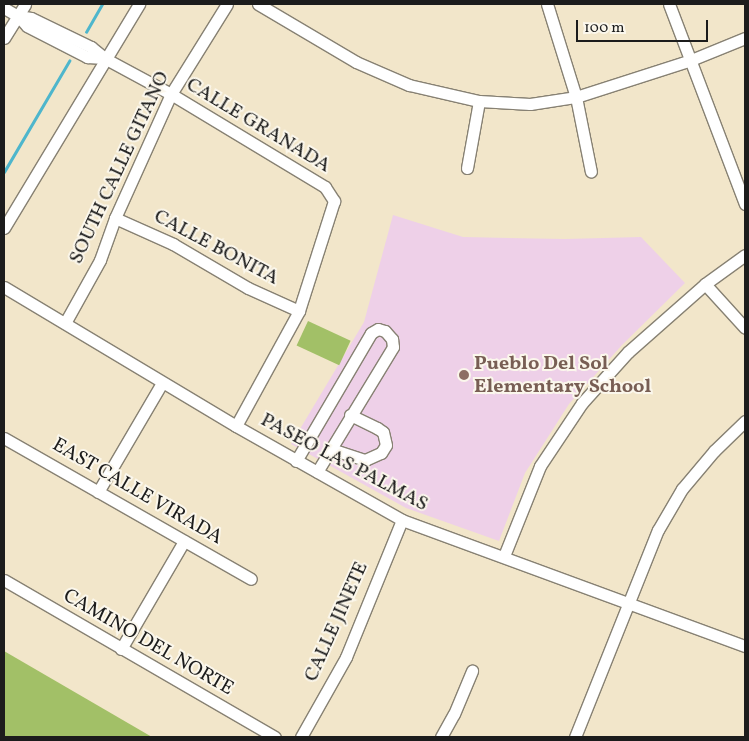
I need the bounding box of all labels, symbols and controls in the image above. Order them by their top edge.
scale bar [579,10,712,42]
text: 100 m [584,18,624,39]
street label: SOUTH CALLE GITANO [65,68,175,268]
street label: CALLE GRANADA [181,73,335,179]
street label: CALLE BONITA [149,205,283,291]
place label: Pueblo Del Sol Elementary School [474,352,652,399]
marker: Pueblo Del Sol Elementary School [458,369,470,381]
street label: PASEO LAS PALMAS [256,409,432,517]
street label: EAST CALLE VIRADA [47,433,227,551]
street label: CALLE JINETE [300,558,374,686]
street label: CAMINO DEL NORTE [59,584,237,702]

